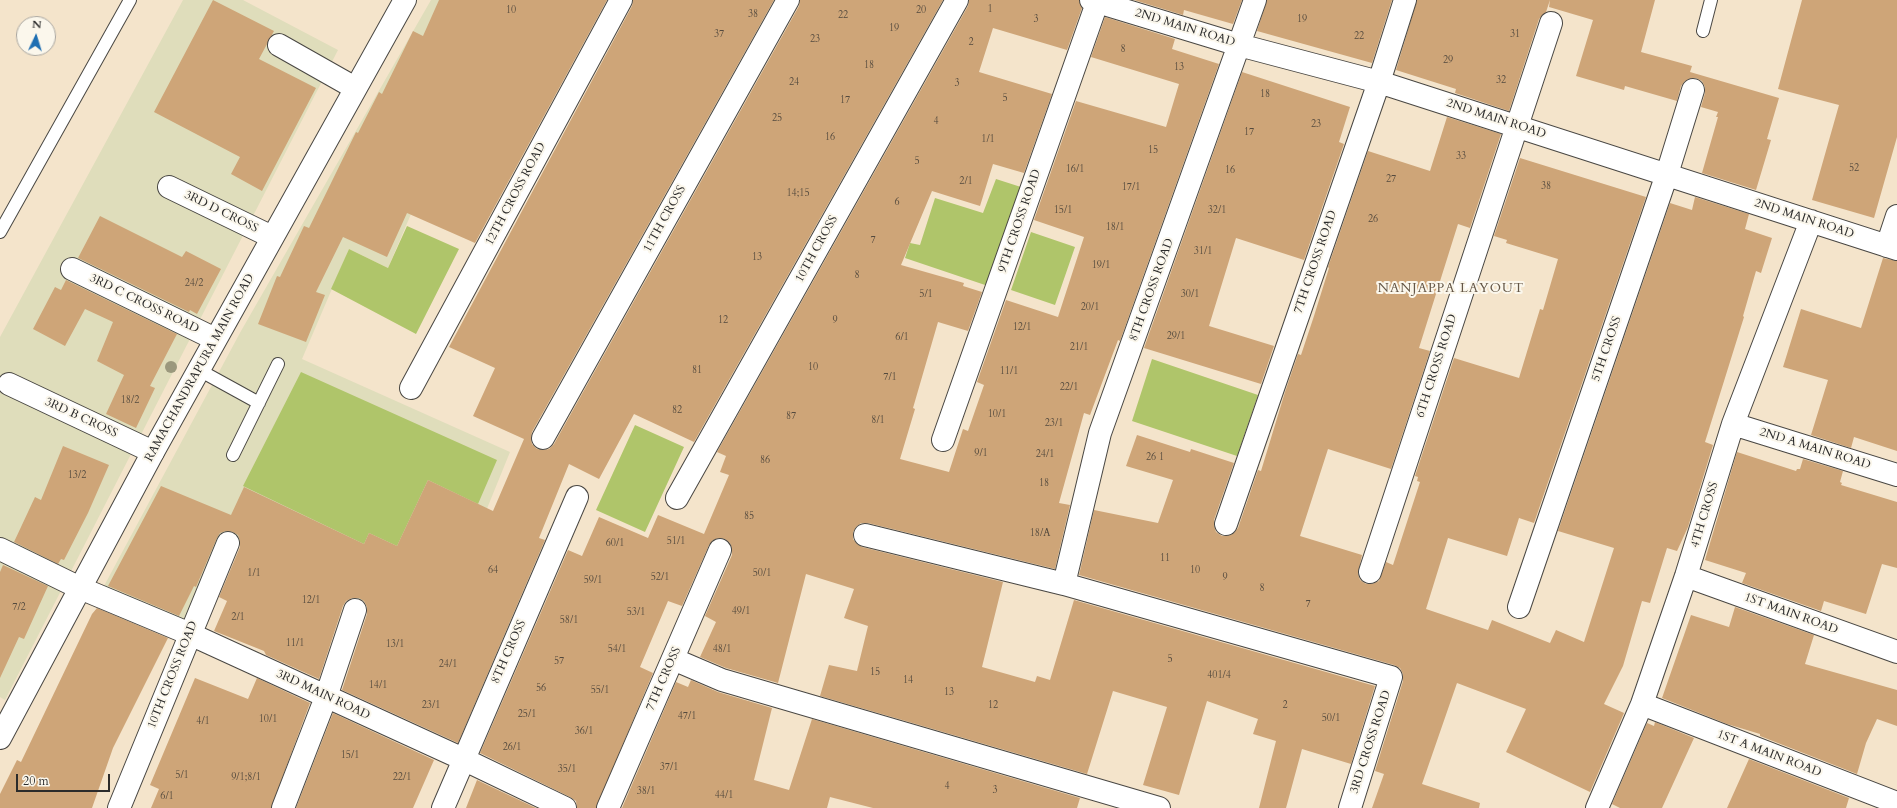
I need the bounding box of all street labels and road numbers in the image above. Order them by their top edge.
street label: 2ND MAIN ROAD [1133,6,1237,50]
street label: 2ND MAIN ROAD [1444,96,1548,142]
street label: 12TH CROSS ROAD [483,140,549,248]
street label: 9TH CROSS ROAD [996,167,1044,275]
street label: 11TH CROSS [641,183,689,255]
street label: 3RD D CROSS [182,188,260,236]
street label: 2ND MAIN ROAD [1752,196,1856,242]
street label: 7TH CROSS ROAD [1292,208,1340,316]
street label: 10TH CROSS [793,213,841,285]
street label: 8TH CROSS ROAD [1127,237,1177,343]
street label: 3RD C CROSS ROAD [87,271,201,337]
street label: RAMACHANDRAPURA MAIN ROAD [142,272,258,464]
street label: 6TH CROSS ROAD [1413,312,1461,420]
street label: 5TH CROSS [1589,314,1625,384]
street label: 3RD B CROSS [42,395,120,441]
street label: 2ND A MAIN ROAD [1758,425,1872,473]
street label: 4TH CROSS [1688,480,1722,550]
street label: 1ST MAIN ROAD [1742,590,1840,638]
street label: 8TH CROSS [489,618,529,686]
street label: 10TH CROSS ROAD [145,619,201,731]
street label: 7TH CROSS [644,645,684,713]
street label: 3RD MAIN ROAD [274,667,372,723]
street label: 3RD CROSS ROAD [1348,689,1394,795]
street label: 1ST A MAIN ROAD [1715,728,1823,780]

